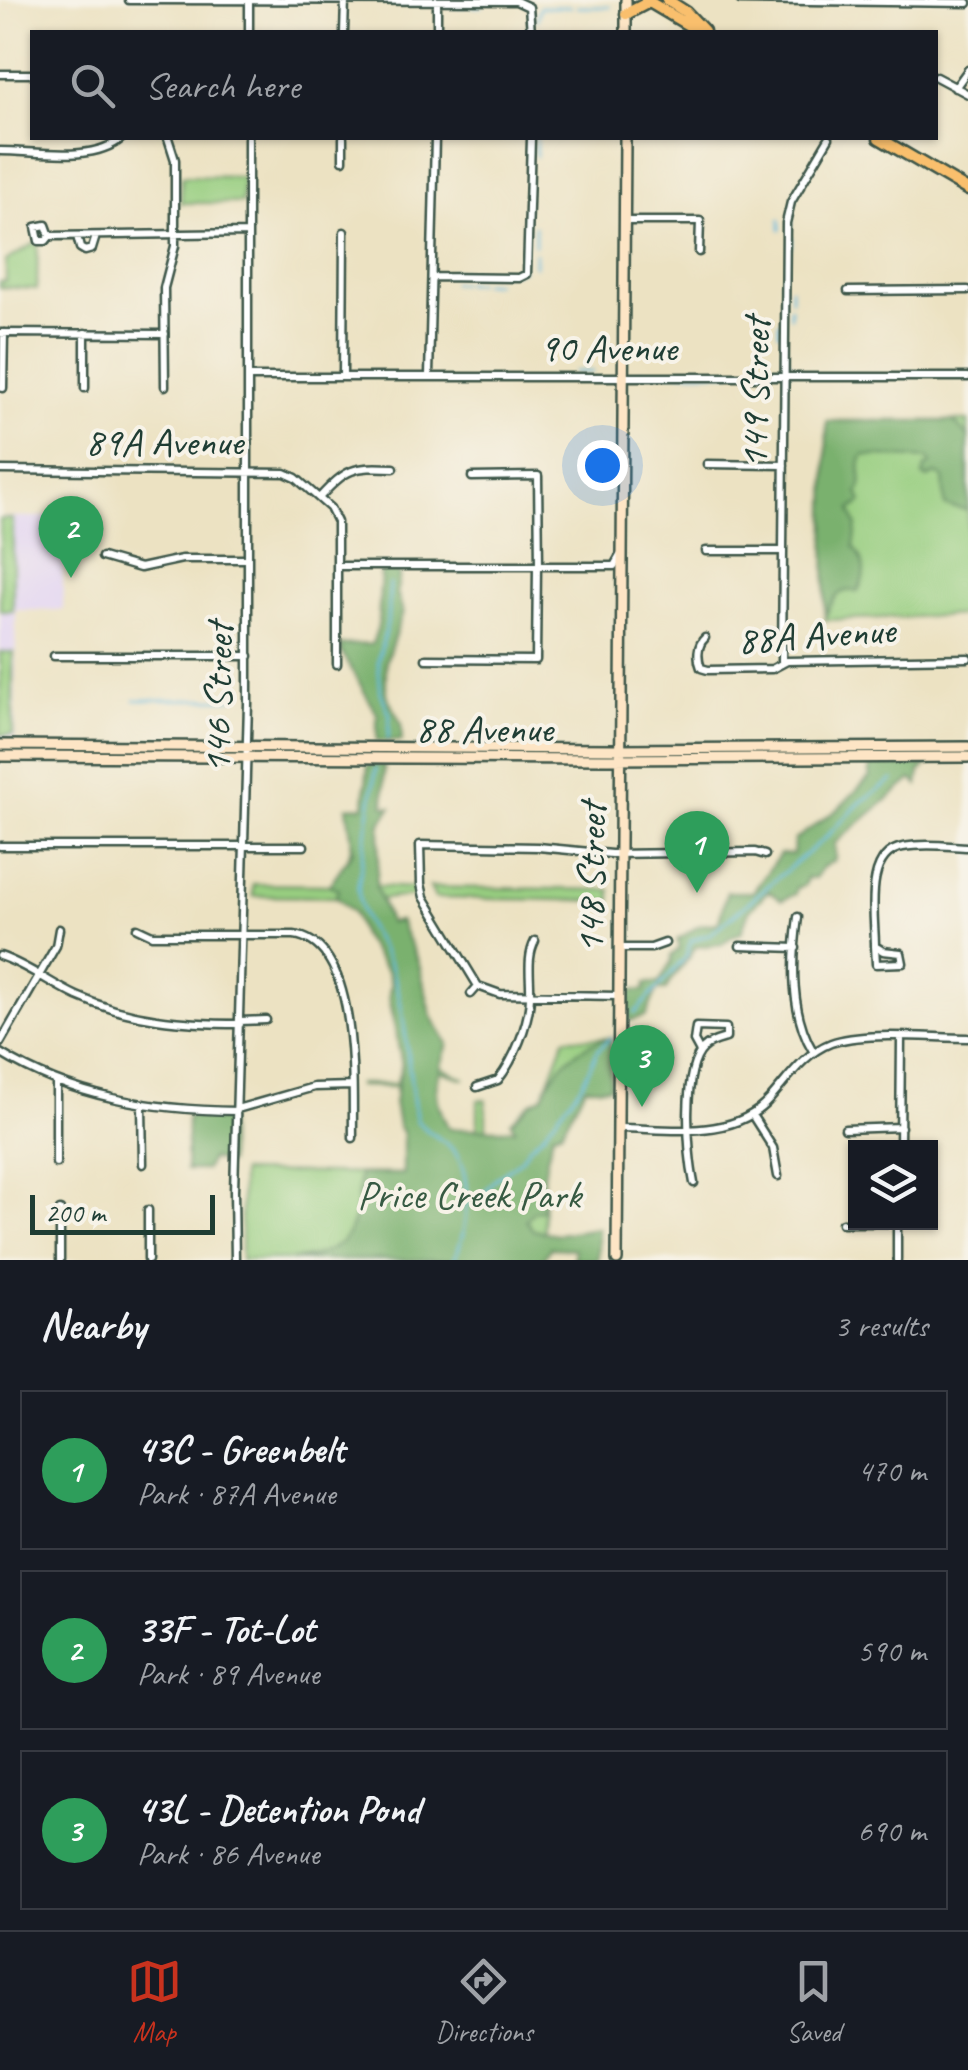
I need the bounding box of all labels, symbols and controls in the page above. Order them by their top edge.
search box [30,30,938,140]
icon: search [65,58,120,113]
text: Search here [145,62,300,109]
street label: 149 Street [729,311,781,469]
street label: 90 Avenue [539,323,680,373]
street label: 89A Avenue [85,417,246,467]
your location [577,440,628,491]
pin: 2 [38,496,104,578]
street label: 88A Avenue [736,604,900,665]
street label: 146 Street [192,616,244,774]
street label: 88 Avenue [415,704,556,754]
street label: 148 Street [565,796,617,954]
pin: 1 [664,810,730,893]
pin: 3 [610,1024,674,1107]
map controls [848,1140,938,1230]
button: layers [848,1140,938,1230]
park label: Price Creek Park [357,1170,583,1220]
scale bar [30,1190,215,1234]
text: 200 m [45,1195,105,1230]
text: Nearby [40,1299,146,1352]
text: 3 results [834,1305,928,1346]
text: 43C - Greenbelt [137,1426,344,1473]
text: 1 [67,1450,82,1491]
text: 470 m [857,1450,926,1491]
text: Park · 87A Avenue [137,1473,336,1514]
text: 33F - Tot-Lot [137,1606,315,1653]
text: 2 [67,1630,82,1671]
text: 590 m [857,1630,926,1671]
text: Park · 89 Avenue [137,1653,319,1694]
text: 43L - Detention Pond [137,1786,420,1833]
text: 3 [67,1810,82,1851]
text: 690 m [857,1810,926,1851]
text: Park · 86 Avenue [137,1833,319,1874]
tab: Map [127,1954,182,2049]
tab: Directions [435,1954,533,2049]
tab: Saved [786,1954,841,2049]

